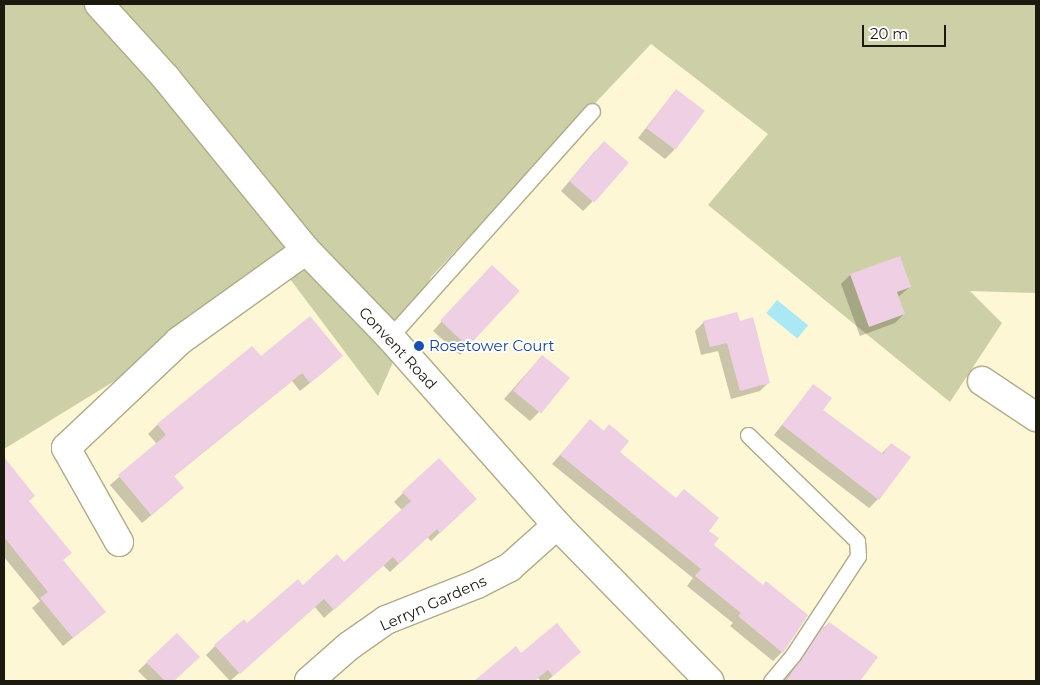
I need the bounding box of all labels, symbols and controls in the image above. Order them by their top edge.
scale bar [865,15,949,47]
text: 20 m [870,24,908,43]
street label: Convent Road [355,303,441,393]
place label: Rosetower Court [429,337,555,355]
marker: Rosetower Court [413,340,425,352]
street label: Lerryn Gardens [377,571,489,635]

